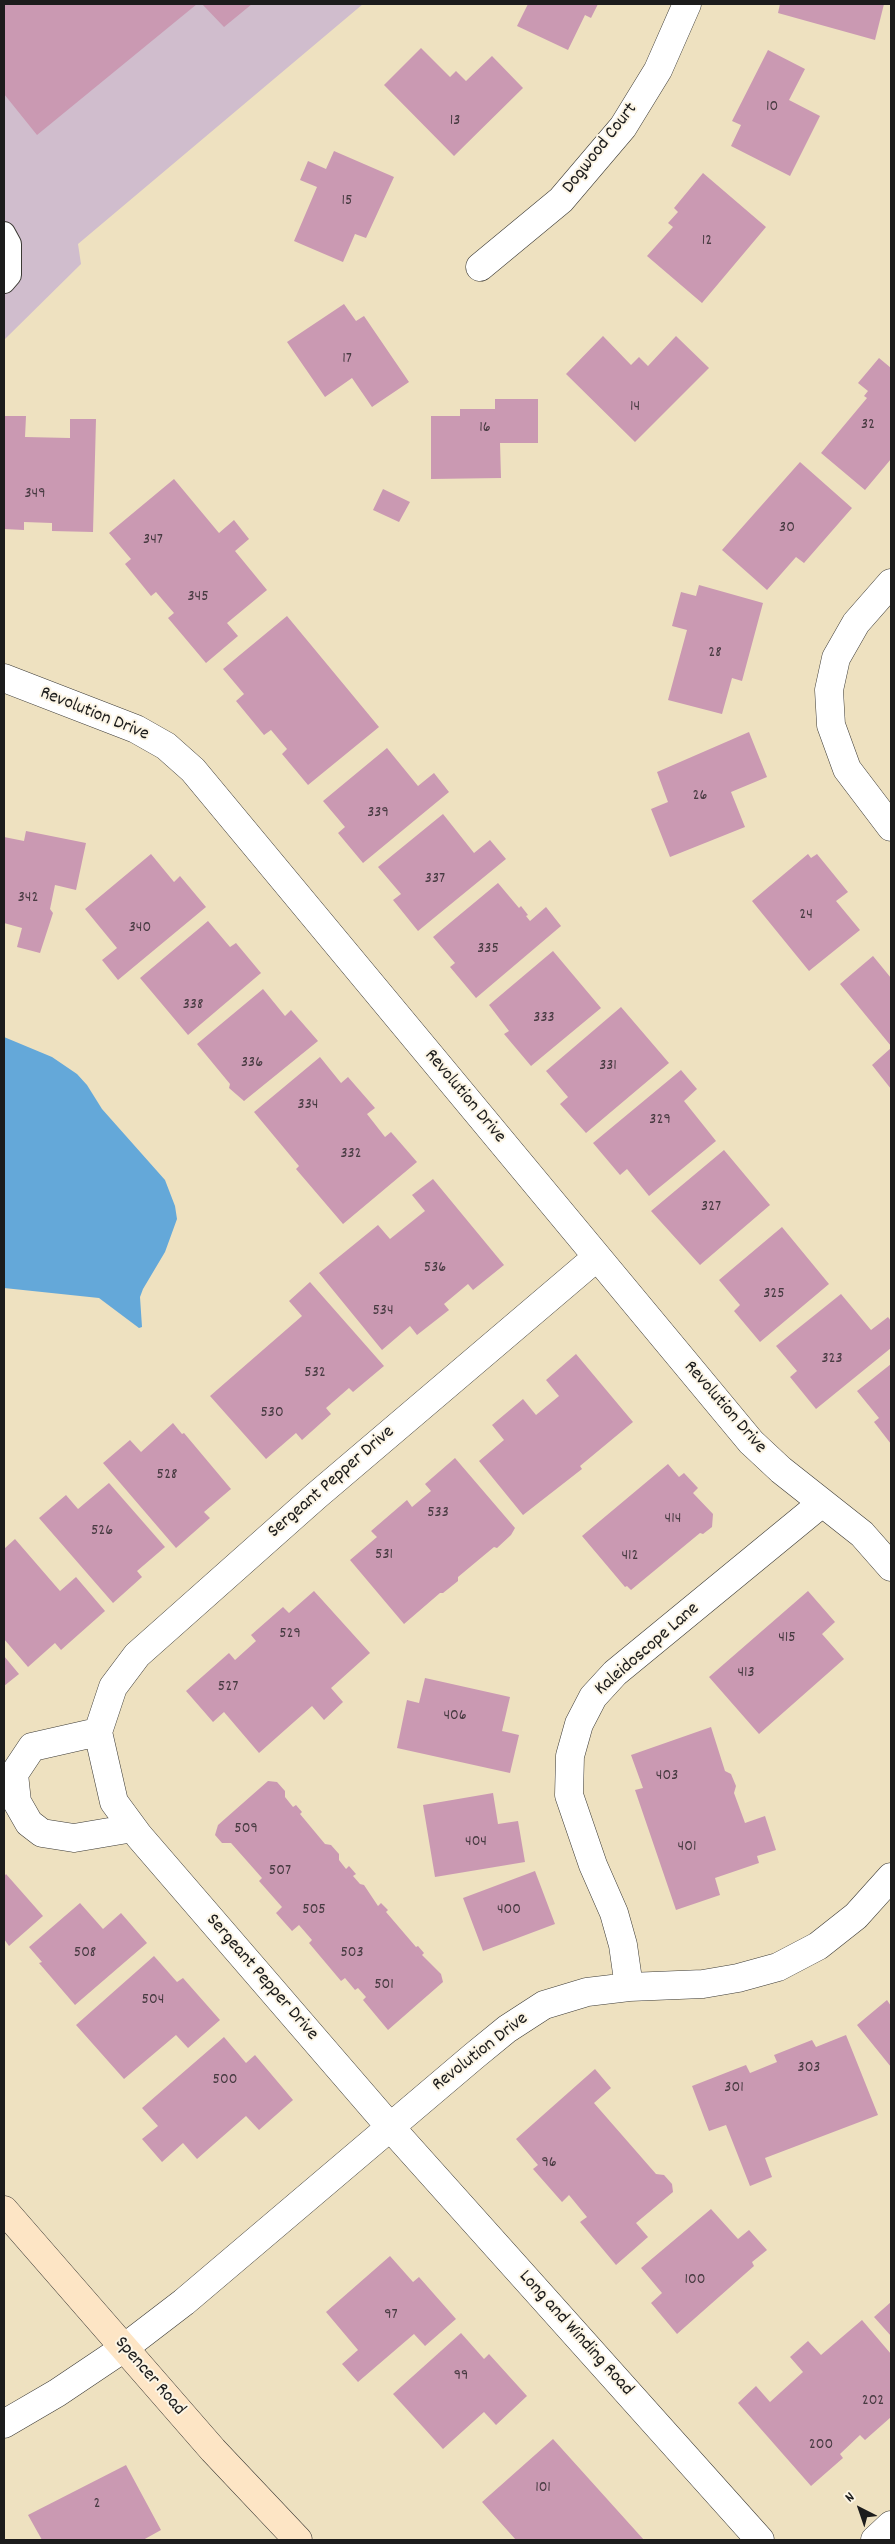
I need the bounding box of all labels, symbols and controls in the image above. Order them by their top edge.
house number: 10 [766,98,778,118]
street label: Dogwood Court [558,99,644,199]
house number: 13 [450,112,460,132]
house number: 15 [342,192,352,212]
house number: 12 [702,232,712,252]
house number: 17 [342,350,352,370]
house number: 14 [630,398,640,418]
house number: 32 [861,416,875,436]
house number: 16 [479,419,491,439]
house number: 349 [24,485,46,505]
house number: 30 [779,519,795,539]
house number: 347 [143,531,163,551]
house number: 345 [187,588,209,608]
house number: 28 [708,644,722,664]
street label: Revolution Drive [36,683,152,747]
house number: 26 [693,787,707,807]
house number: 339 [367,804,389,824]
house number: 337 [425,870,445,890]
house number: 342 [18,889,38,909]
house number: 24 [799,906,813,926]
house number: 340 [129,919,151,939]
house number: 335 [477,940,499,960]
house number: 338 [183,996,203,1016]
house number: 333 [533,1009,555,1029]
street label: Revolution Drive [418,1045,510,1149]
house number: 336 [241,1054,263,1074]
house number: 331 [599,1057,617,1077]
house number: 334 [298,1096,318,1116]
house number: 329 [649,1111,671,1131]
house number: 332 [340,1145,362,1165]
house number: 327 [701,1198,721,1218]
house number: 536 [424,1259,446,1279]
house number: 325 [763,1285,785,1305]
house number: 534 [372,1302,394,1322]
house number: 323 [821,1350,843,1370]
street label: Revolution Drive [678,1357,770,1459]
house number: 532 [304,1364,326,1384]
house number: 530 [260,1404,284,1424]
street label: Sergeant Pepper Drive [264,1422,400,1544]
house number: 528 [157,1466,177,1486]
house number: 533 [427,1504,449,1524]
house number: 414 [665,1510,681,1530]
house number: 526 [91,1522,113,1542]
house number: 531 [375,1546,393,1566]
house number: 412 [621,1547,639,1567]
street label: Kaleidoscope Lane [591,1598,705,1702]
house number: 529 [279,1625,301,1645]
house number: 415 [778,1629,796,1649]
house number: 413 [737,1664,755,1684]
house number: 527 [218,1678,238,1698]
house number: 406 [443,1707,467,1727]
house number: 403 [656,1767,678,1787]
house number: 509 [234,1820,258,1840]
house number: 404 [465,1833,487,1853]
house number: 401 [678,1838,696,1858]
house number: 507 [269,1862,291,1882]
house number: 505 [302,1901,326,1921]
house number: 400 [497,1901,521,1921]
street label: Sergeant Pepper Drive [200,1910,322,2046]
house number: 508 [74,1944,96,1964]
house number: 503 [340,1944,364,1964]
house number: 501 [374,1976,394,1996]
house number: 504 [142,1991,164,2011]
street label: Revolution Drive [429,2008,533,2098]
house number: 303 [798,2059,820,2079]
house number: 500 [213,2071,237,2091]
house number: 301 [724,2079,744,2099]
house number: 96 [541,2154,557,2174]
street label: Long and Winding Road [513,2266,637,2402]
house number: 100 [685,2271,705,2291]
house number: 97 [384,2306,398,2326]
street label: Spencer Road [109,2333,189,2421]
house number: 99 [454,2367,468,2387]
house number: 202 [862,2392,884,2412]
house number: 200 [809,2436,833,2456]
house number: 101 [535,2479,551,2499]
north arrow [835,2484,885,2534]
text: N [841,2488,859,2508]
house number: 2 [94,2495,100,2515]

